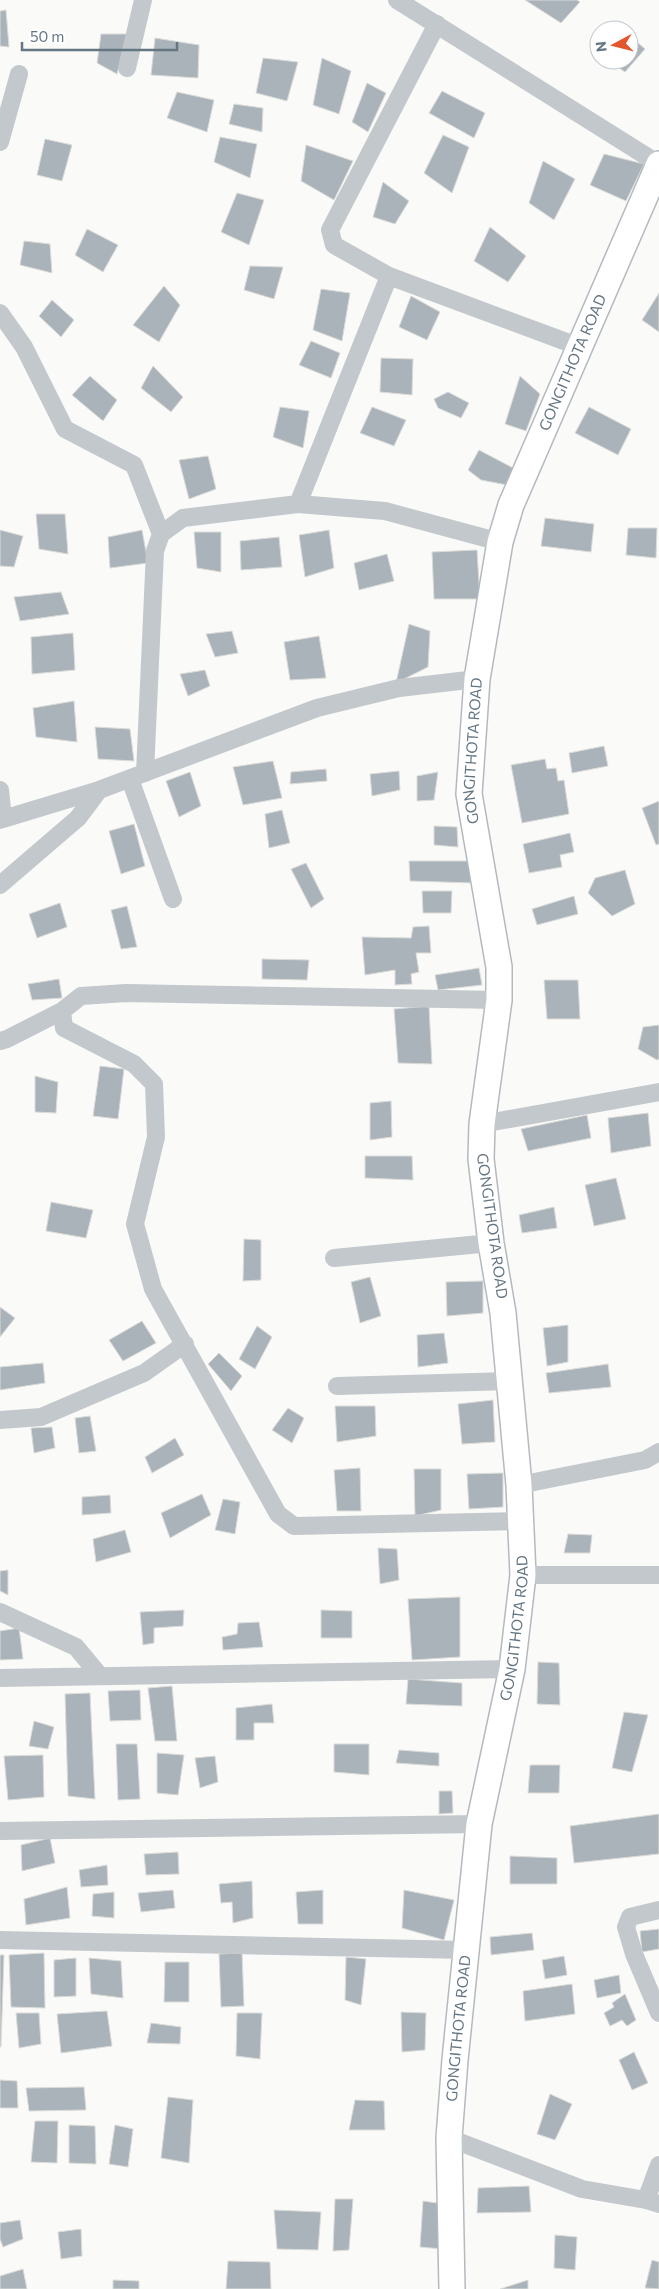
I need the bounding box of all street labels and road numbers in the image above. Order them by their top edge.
street label: GONGITHOTA ROAD [534,291,609,433]
street label: GONGITHOTA ROAD [458,677,485,826]
street label: GONGITHOTA ROAD [474,1152,512,1300]
street label: GONGITHOTA ROAD [495,1555,531,1702]
street label: GONGITHOTA ROAD [442,1954,474,2102]

